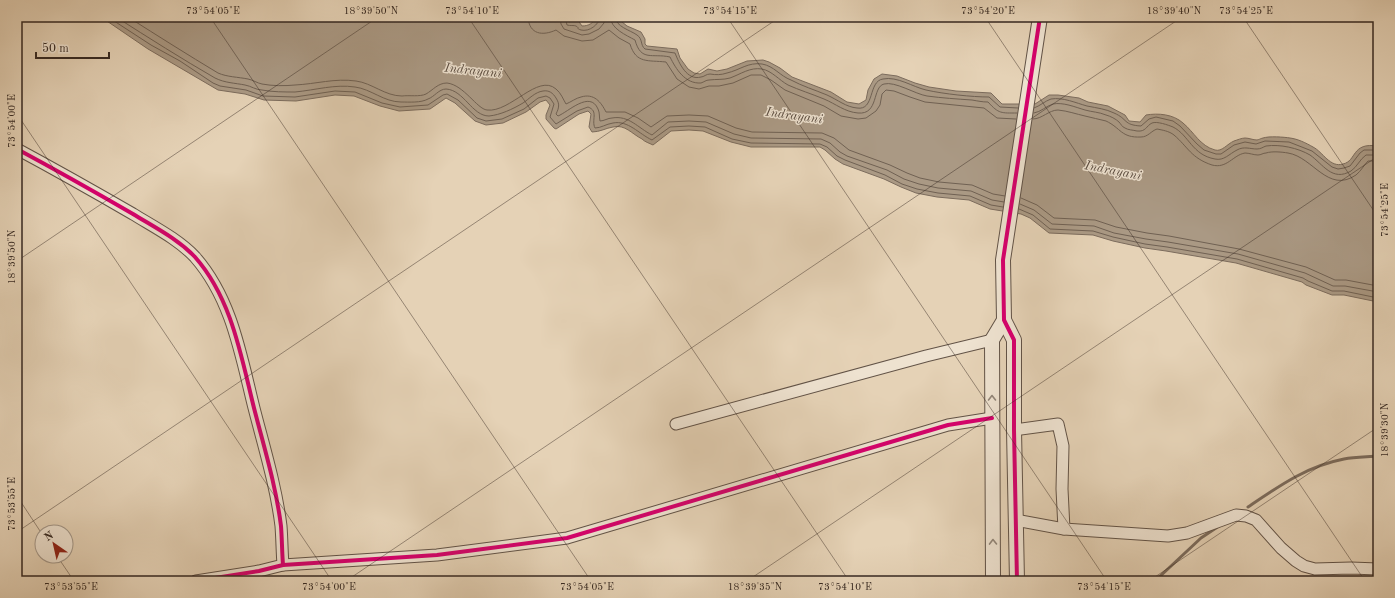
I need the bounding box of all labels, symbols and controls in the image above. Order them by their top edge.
text: 73°54'05"E [186,6,240,16]
text: 18°39'50"N [344,6,399,16]
text: 73°54'10"E [445,6,499,16]
text: 73°54'15"E [703,6,757,16]
text: 73°54'20"E [961,6,1015,16]
text: 18°39'40"N [1147,6,1202,16]
text: 73°54'25"E [1219,6,1273,16]
scale bar [36,34,109,60]
text: 50 m [42,42,69,55]
water label: Indrayani [443,61,503,81]
text: 73°54'00"E [7,94,17,148]
water label: Indrayani [764,105,824,127]
water label: Indrayani [1083,159,1143,183]
text: 73°54'25"E [1380,183,1390,237]
text: 18°39'50"N [7,229,17,284]
one-way arrow [988,395,996,401]
text: 18°39'30"N [1380,402,1390,457]
text: 73°53'55"E [7,477,17,531]
north arrow [34,524,74,564]
text: N [43,530,56,544]
one-way arrow [989,539,997,545]
text: 73°53'55"E [44,582,98,592]
text: 73°54'00"E [302,582,356,592]
text: 73°54'05"E [560,582,614,592]
text: 18°39'35"N [728,582,783,592]
text: 73°54'10"E [818,582,872,592]
text: 73°54'15"E [1077,582,1131,592]

